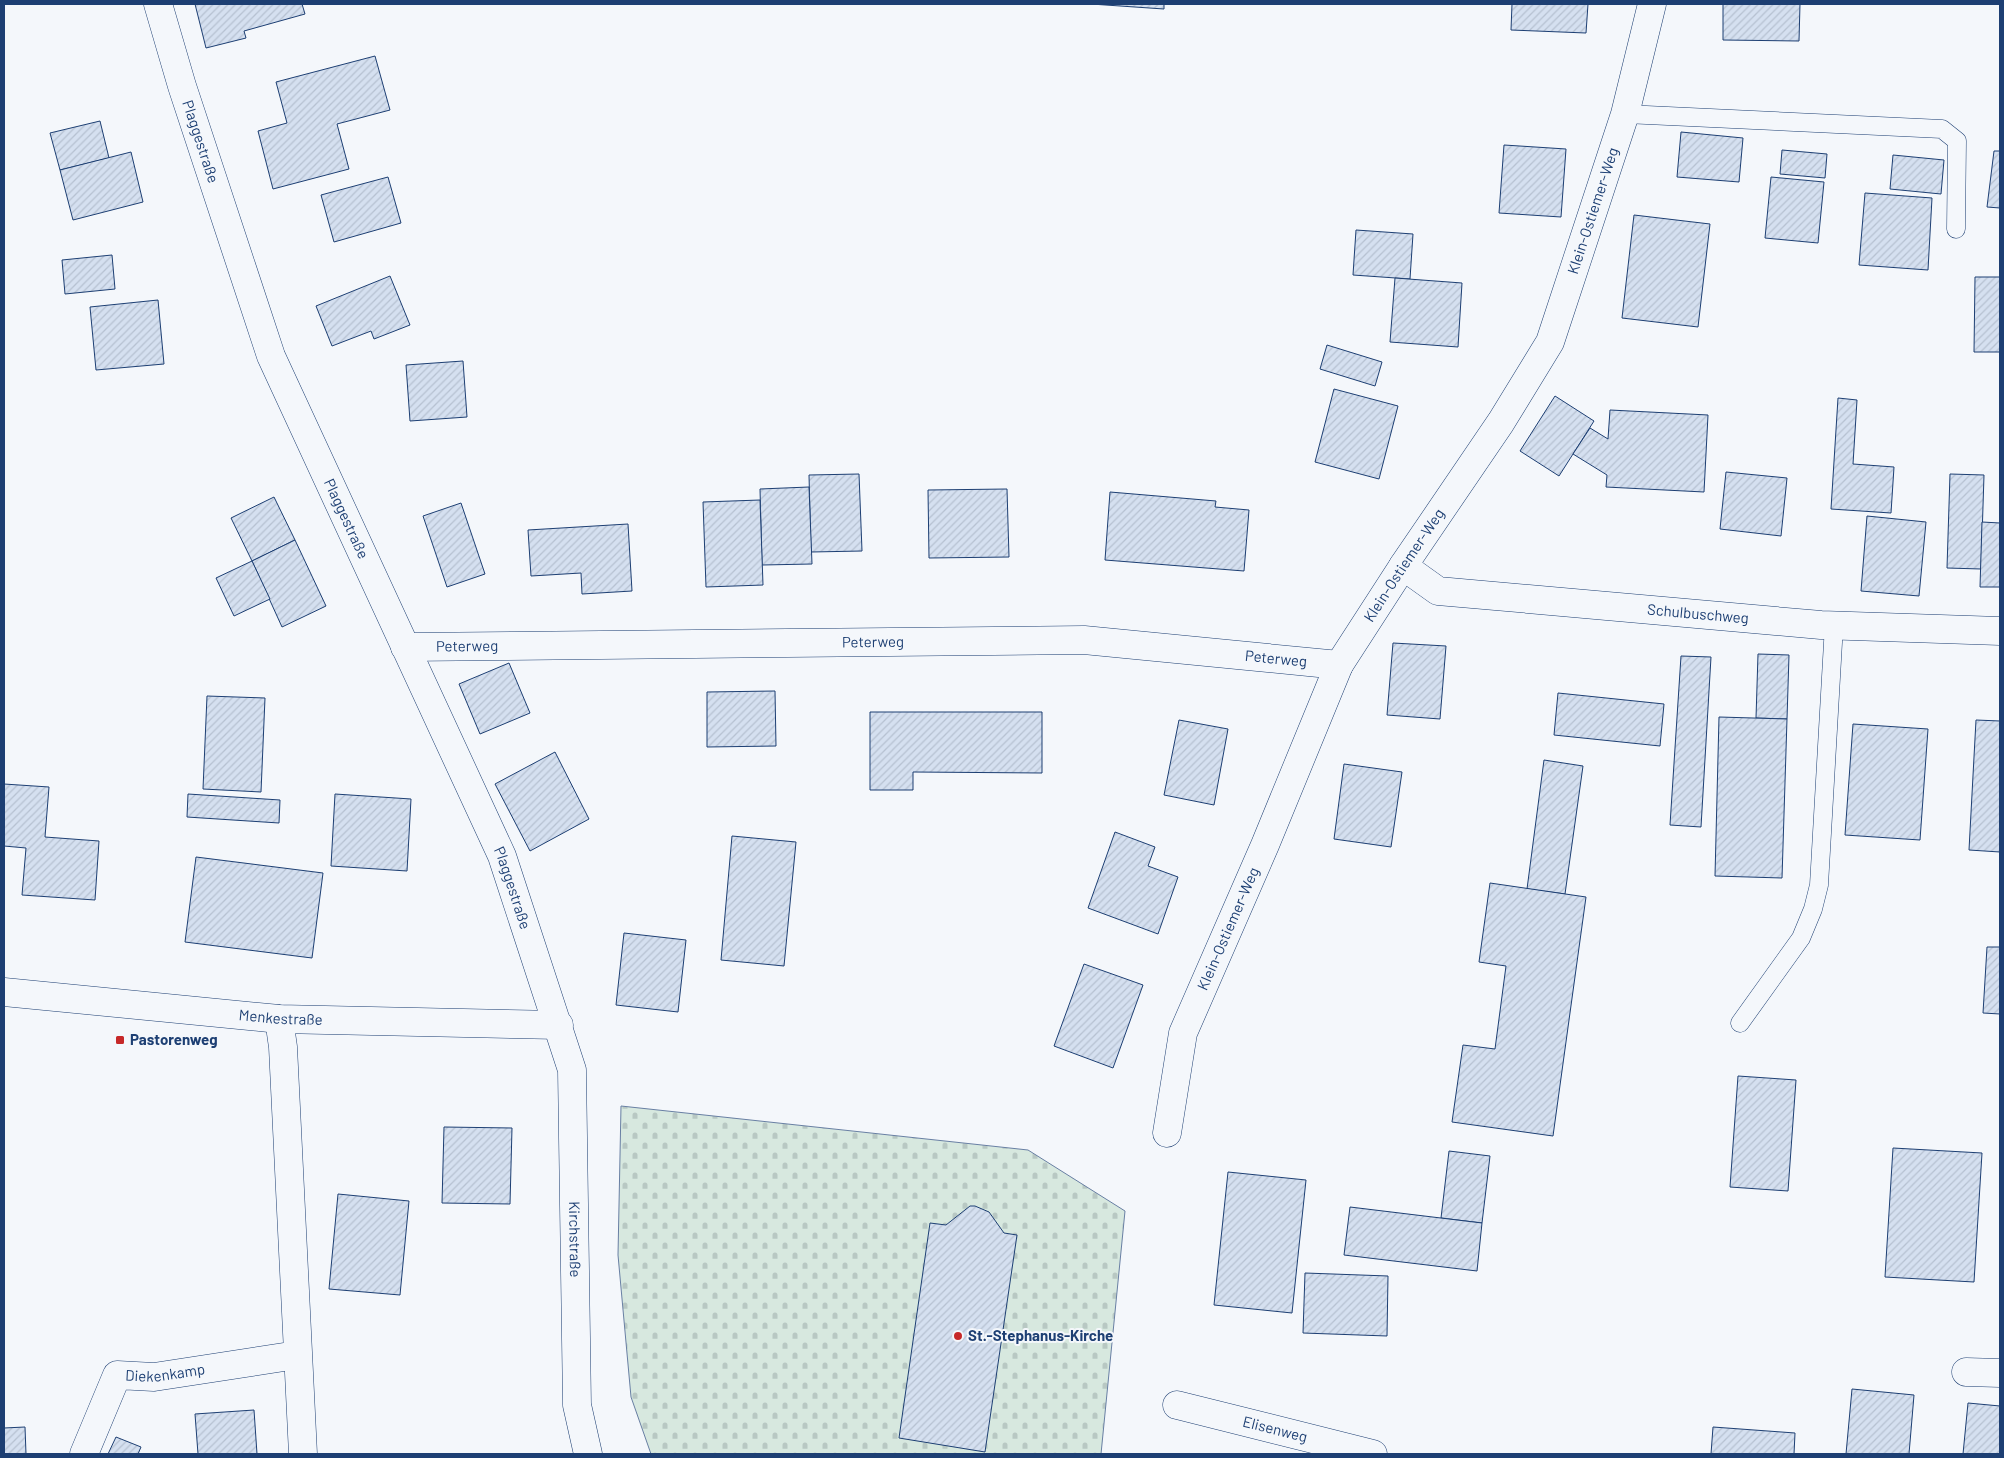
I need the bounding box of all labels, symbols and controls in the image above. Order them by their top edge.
street label: Plaggestraße [179,98,223,185]
street label: Klein-Ostiemer-Weg [1563,145,1621,276]
street label: Plaggestraße [321,475,373,561]
street label: Klein-Ostiemer-Weg [1359,505,1447,625]
street label: Schulbuschweg [1646,600,1750,627]
street label: Peterweg [842,632,904,650]
street label: Peterweg [436,636,498,655]
street label: Peterweg [1244,646,1308,670]
street label: Plaggestraße [491,843,535,931]
street label: Klein-Ostiemer-Weg [1193,864,1262,993]
street label: Menkestraße [238,1005,323,1028]
place label: Pastorenweg [130,1030,218,1048]
marker: Pastorenweg [114,1034,126,1046]
street label: Kirchstraße [566,1201,585,1278]
place label: St.-Stephanus-Kirche [968,1326,1113,1344]
marker: St.-Stephanus-Kirche [952,1330,964,1342]
street label: Diekenkamp [125,1359,206,1385]
street label: Elisenweg [1241,1412,1309,1445]

